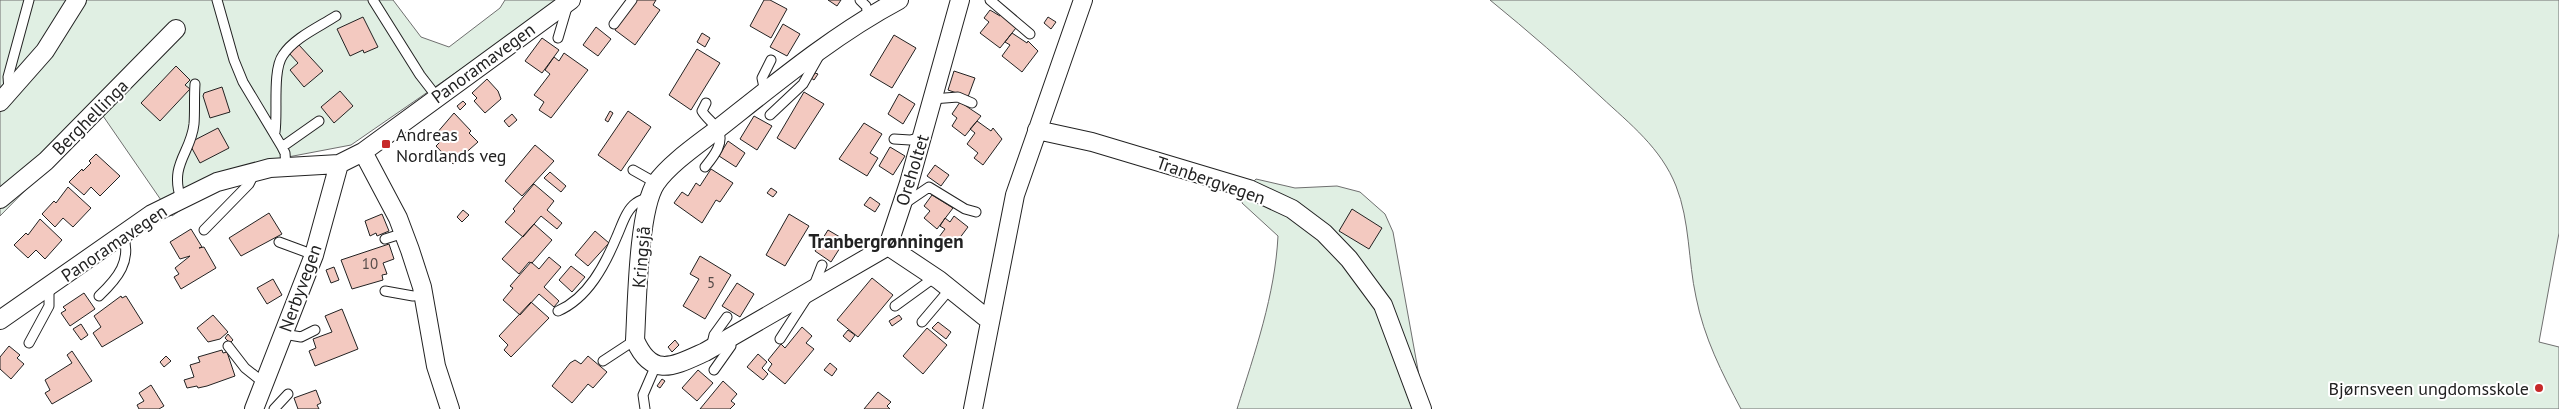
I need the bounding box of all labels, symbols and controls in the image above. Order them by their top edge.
street label: Panoramavegen [427,18,539,108]
street label: Berghellinga [47,74,133,160]
place label: Andreas Nordlands veg [396,123,507,167]
street label: Oreholtet [890,132,934,208]
marker: Andreas Nordlands veg [380,138,392,150]
street label: Tranbergvegen [1153,151,1269,209]
street label: Panoramavegen [57,199,171,287]
street label: Kringsjå [627,225,655,289]
district label: Tranbergrønningen [808,229,964,253]
street label: Nerbyvegen [274,241,326,335]
house number: 10 [362,254,378,273]
house number: 5 [707,273,715,292]
place label: Bjørnsveen ungdomsskole [2328,377,2529,400]
marker: Bjørnsveen ungdomsskole [2533,382,2545,394]

